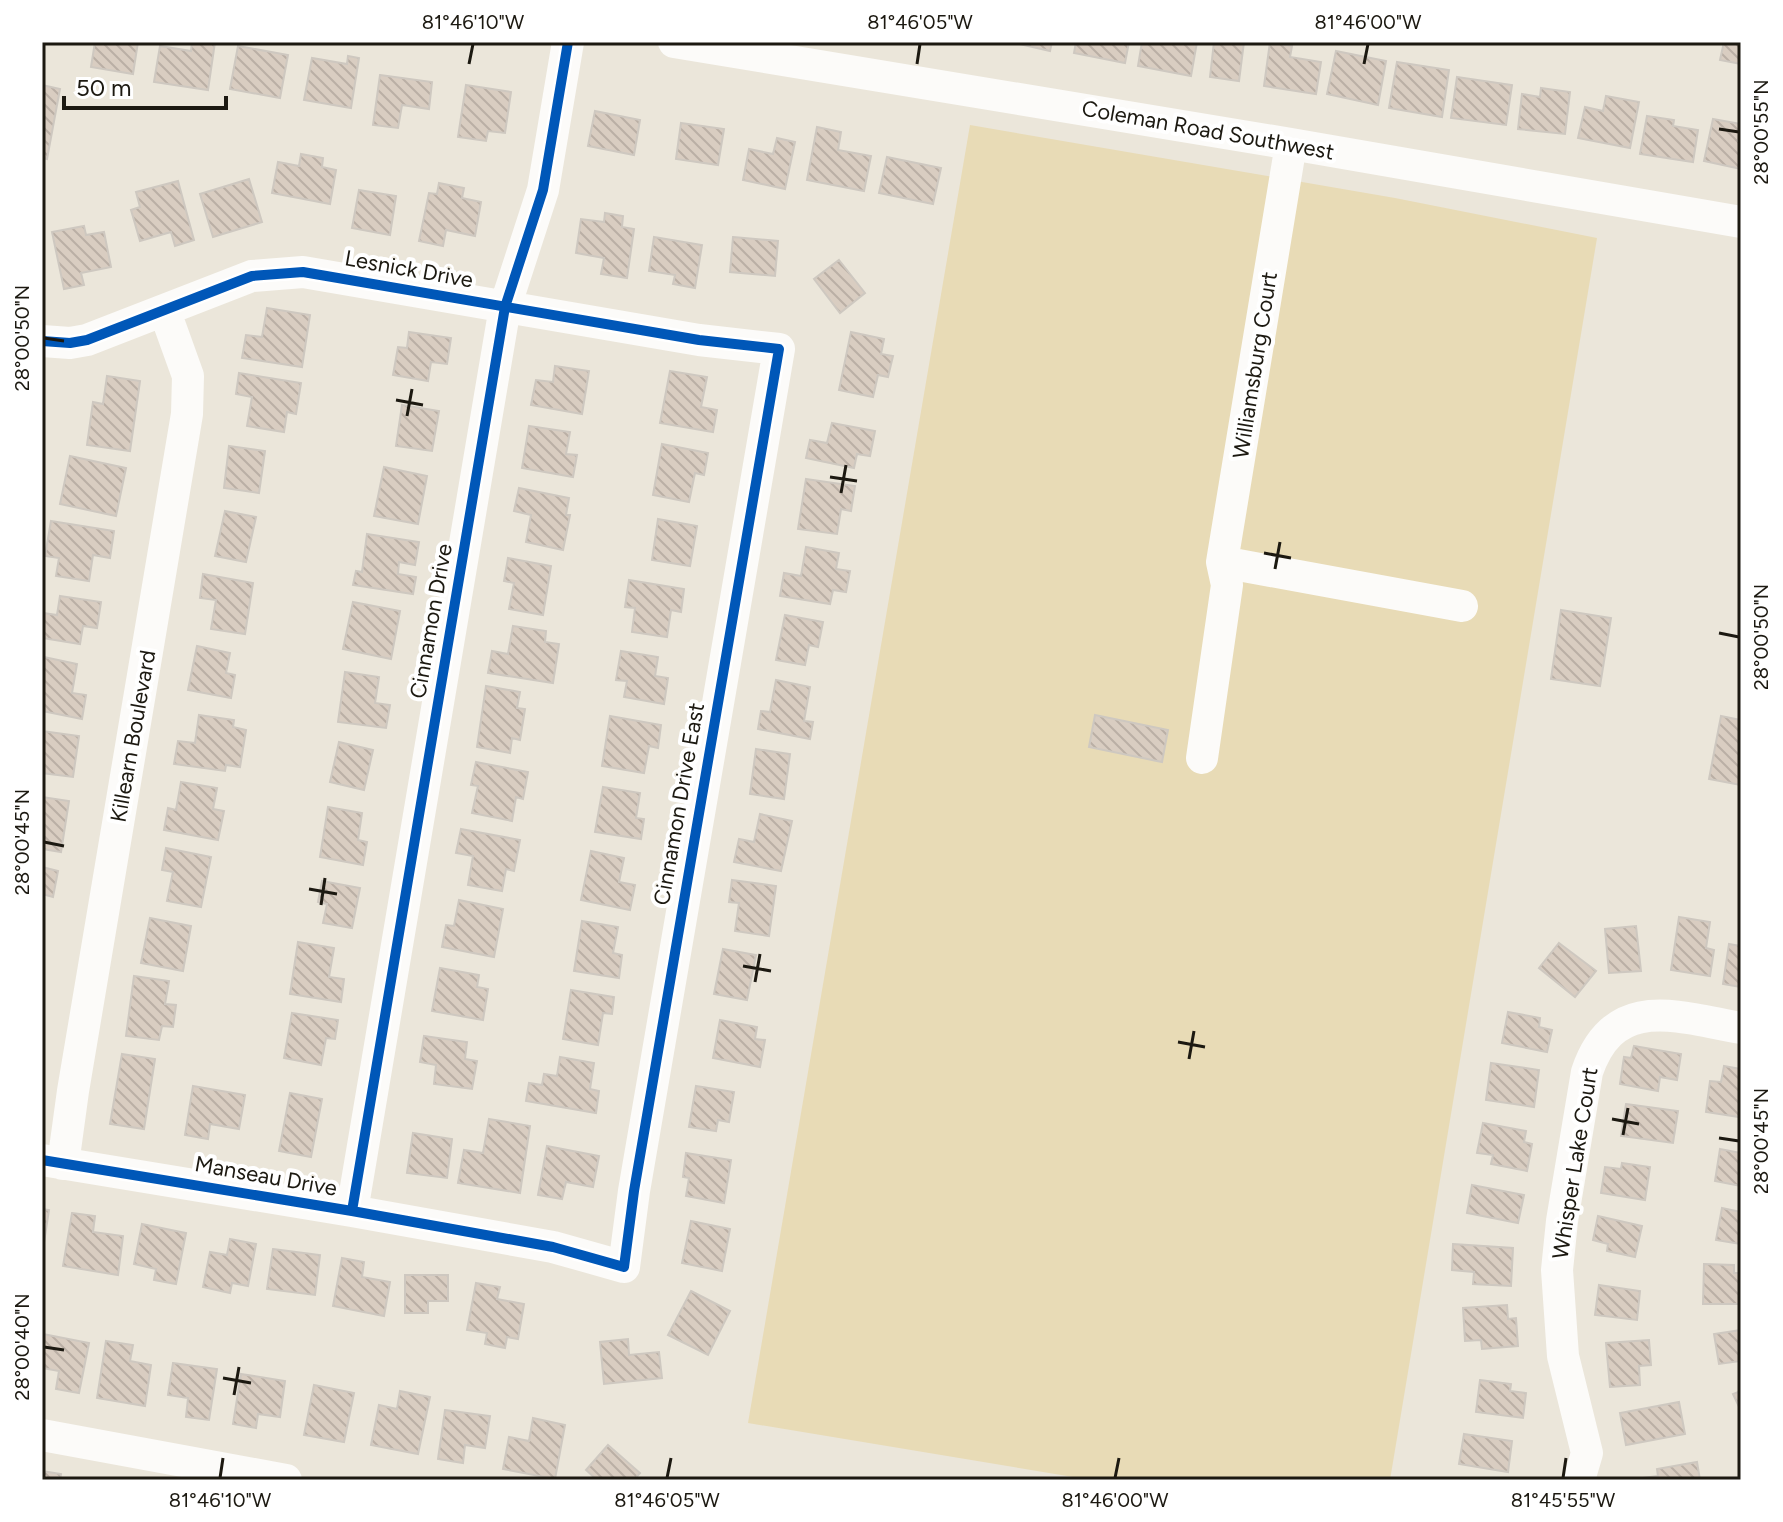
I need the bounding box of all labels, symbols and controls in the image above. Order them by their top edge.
text: 81°46'10"W [422,10,524,34]
text: 81°46'05"W [867,10,973,34]
text: 81°46'00"W [1315,10,1421,34]
scale bar [64,60,226,110]
text: 50 m [76,73,132,102]
text: 28°00'55"N [1749,79,1773,185]
street label: Coleman Road Southwest [1080,94,1336,166]
street label: Lesnick Drive [343,244,475,294]
street label: Williamsburg Court [1227,270,1283,460]
text: 28°00'50"N [10,285,34,391]
street label: Cinnamon Drive [404,541,458,701]
text: 28°00'50"N [1749,584,1773,690]
street label: Killearn Boulevard [105,648,161,824]
street label: Cinnamon Drive East [648,701,710,907]
text: 28°00'45"N [10,789,34,895]
street label: Whisper Lake Court [1547,1065,1603,1261]
text: 28°00'45"N [1749,1088,1773,1194]
street label: Manseau Drive [193,1150,339,1202]
text: 28°00'40"N [10,1293,34,1401]
text: 81°46'10"W [169,1488,271,1512]
text: 81°46'05"W [614,1488,720,1512]
text: 81°46'00"W [1062,1488,1168,1512]
text: 81°45'55"W [1511,1488,1615,1512]

